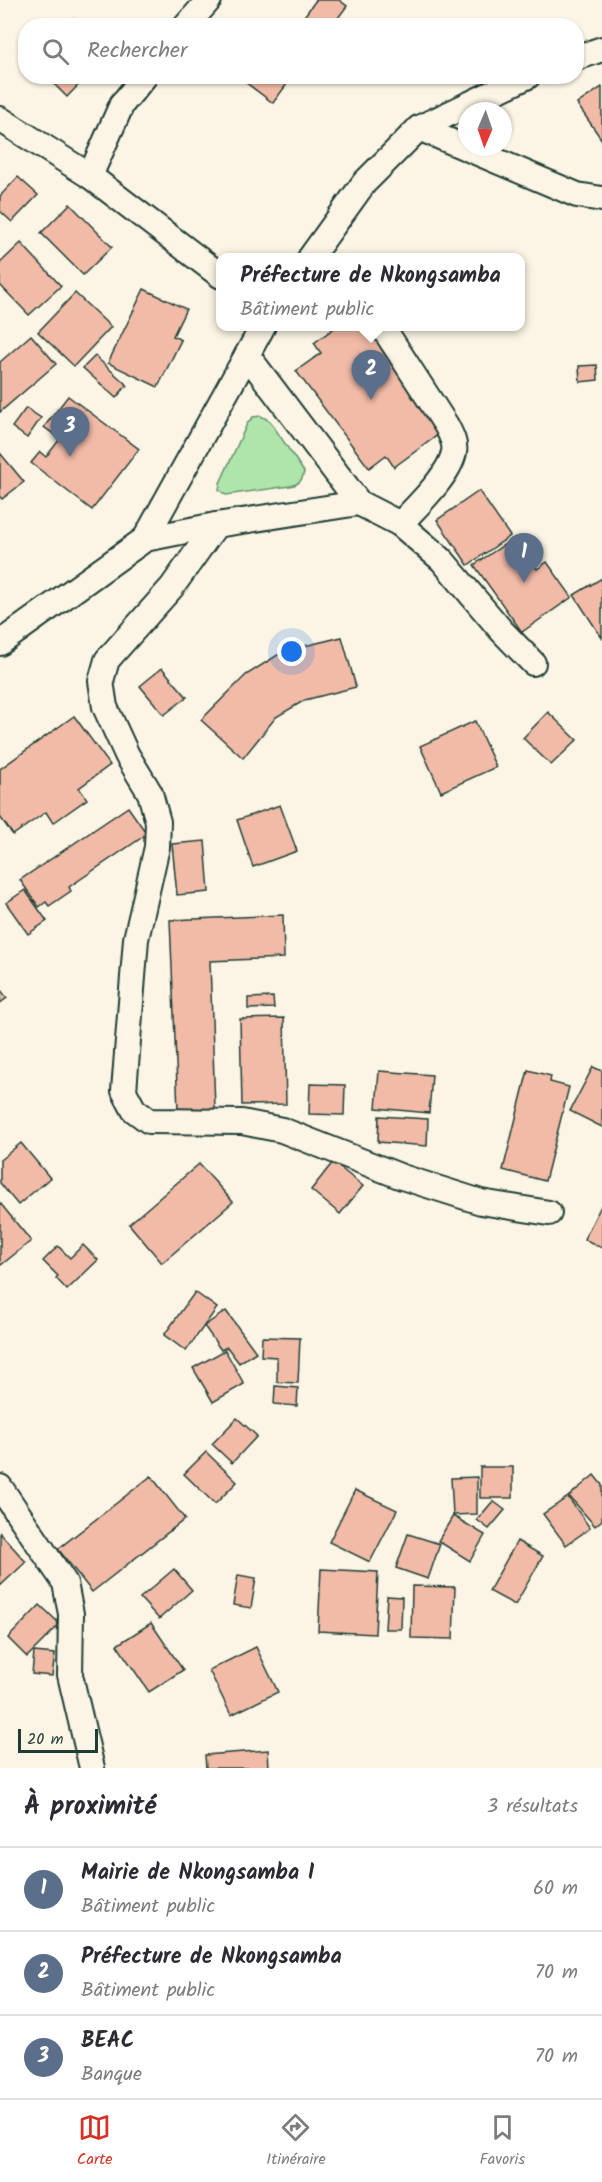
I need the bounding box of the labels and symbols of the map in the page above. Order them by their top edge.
north arrow [458,102,512,156]
pin: 2 [352,350,391,400]
pin: 3 [50,408,90,457]
pin: 1 [504,534,544,583]
your location [277,637,306,666]
scale bar [18,1726,98,1754]

